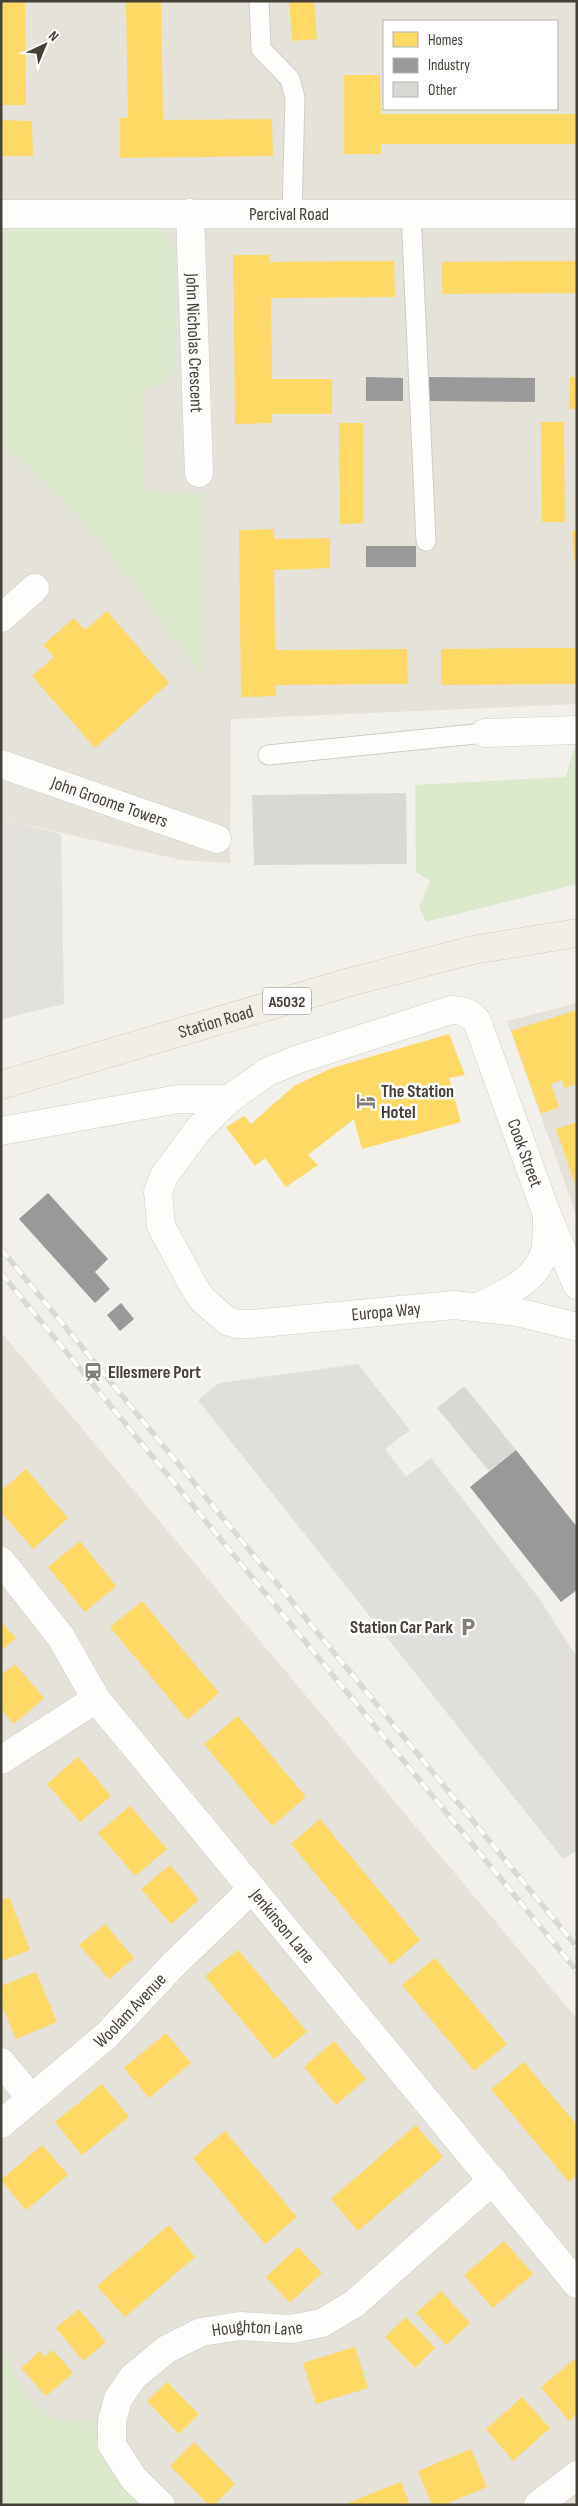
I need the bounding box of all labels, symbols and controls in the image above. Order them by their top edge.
north arrow [20,20,70,70]
legend [383,20,558,110]
text: N [45,27,62,45]
text: Homes [428,31,463,50]
text: Industry [428,56,470,75]
text: Other [428,81,457,100]
street label: Percival Road [249,204,329,225]
street label: John Nicholas Crescent [181,272,207,413]
street label: John Groome Towers [47,772,171,832]
road number: A5032 [263,988,311,1014]
street label: Station Road [176,1001,256,1043]
place label: The Station Hotel [381,1081,454,1123]
hotel icon: The Station Hotel [355,1090,377,1112]
street label: Cook Street [502,1116,547,1191]
street label: Europa Way [351,1298,422,1326]
station icon: Ellesmere Port [82,1361,104,1383]
place label: Ellesmere Port [108,1362,201,1383]
parking icon: Station Car Park [457,1616,479,1638]
place label: Station Car Park [350,1617,453,1638]
street label: Jenkinson Lane [245,1884,319,1968]
street label: Woolam Avenue [90,1969,171,2053]
street label: Houghton Lane [210,2316,304,2341]

